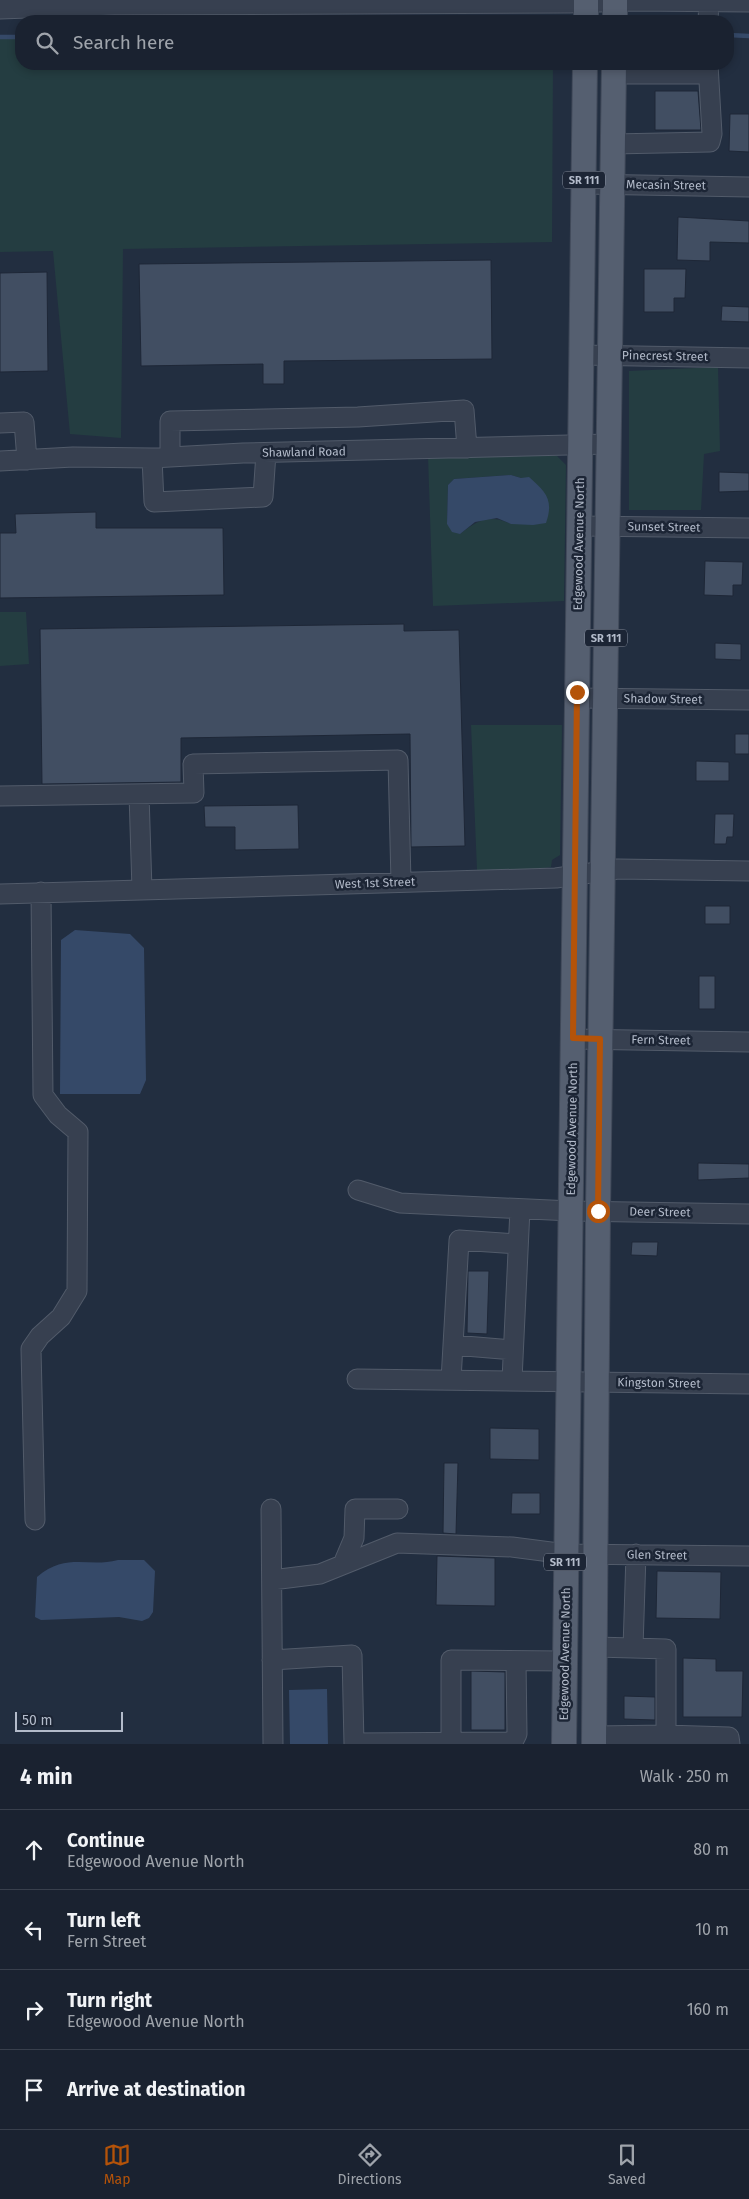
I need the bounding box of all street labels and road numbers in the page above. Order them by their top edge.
road number: SR 111 [563,172,605,188]
street label: Mecasin Street [626,177,707,193]
street label: Pinecrest Street [622,348,709,364]
street label: Shawland Road [262,444,346,460]
street label: Edgewood Avenue North [571,477,587,611]
street label: Sunset Street [627,519,701,535]
road number: SR 111 [585,630,627,646]
street label: Shadow Street [624,691,703,707]
street label: West 1st Street [335,875,416,891]
street label: Fern Street [631,1032,691,1048]
street label: Edgewood Avenue North [564,1062,580,1196]
street label: Deer Street [629,1204,691,1220]
street label: Kingston Street [617,1375,701,1391]
street label: Glen Street [627,1547,688,1563]
road number: SR 111 [544,1554,586,1570]
street label: Edgewood Avenue North [557,1587,573,1721]

